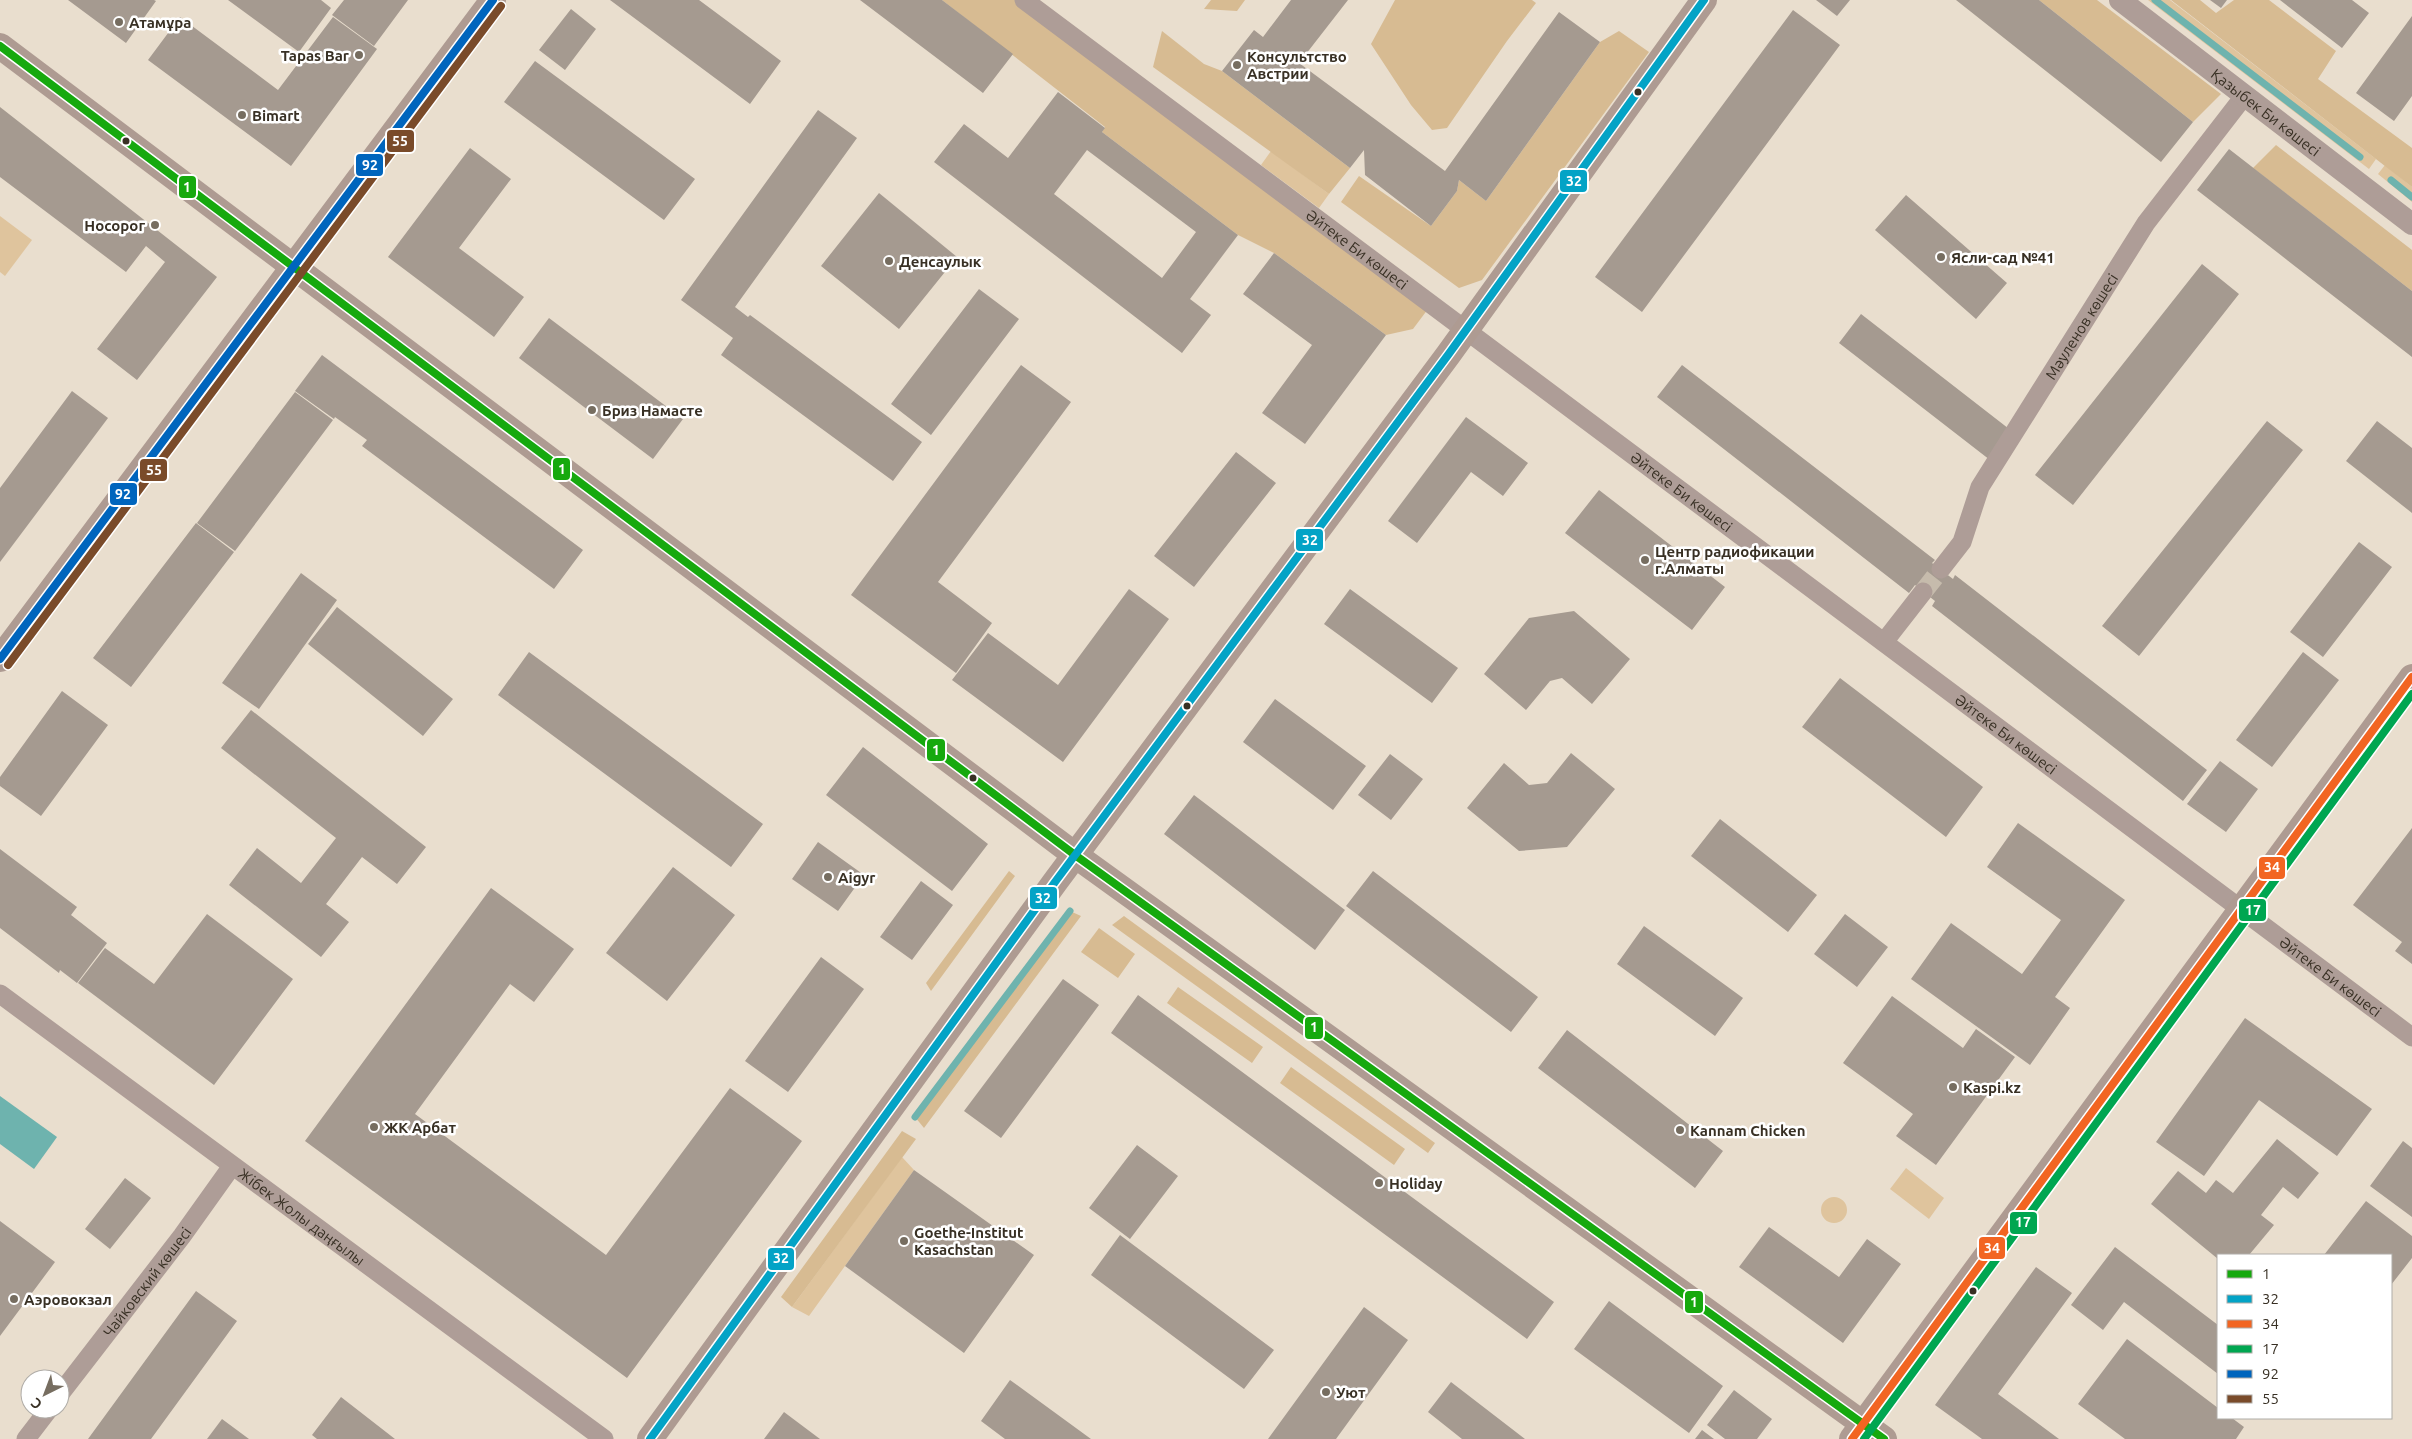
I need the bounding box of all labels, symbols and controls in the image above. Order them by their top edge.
place label: Атамұра [129,14,191,31]
marker: Атамұра [113,16,125,28]
place label: Tapas Bar [281,47,350,64]
place label: Консультство Австрии [1247,48,1347,82]
marker: Tapas Bar [353,49,365,61]
marker: Консультство Австрии [1231,59,1243,71]
street label: Қазыбек Би көшесі [2208,65,2324,159]
unlabelled marker [1633,87,1643,97]
place label: Bimart [252,107,300,124]
marker: Bimart [236,109,248,121]
line badge: 55 [386,129,415,153]
text: 55 [392,133,408,149]
unlabelled marker [121,136,131,146]
line badge: 92 [355,153,384,177]
text: 92 [362,157,378,173]
line badge: 32 [1559,169,1588,193]
text: 32 [1566,173,1582,189]
line badge: 1 [178,175,197,199]
text: 1 [183,179,191,195]
street label: Әйтеке Би көшесі [1303,206,1411,292]
place label: Носорог [84,217,145,234]
marker: Носорог [149,219,161,231]
place label: Ясли-сад №41 [1951,249,2055,266]
marker: Ясли-сад №41 [1935,251,1947,263]
place label: Денсаулык [899,253,982,270]
marker: Денсаулык [883,255,895,267]
street label: Мәуленов көшесі [2041,270,2121,382]
place label: Бриз Намасте [602,402,703,419]
marker: Бриз Намасте [586,404,598,416]
street label: Әйтеке Би көшесі [1628,448,1736,535]
line badge: 1 [552,457,571,481]
line badge: 55 [139,458,168,482]
text: 1 [558,461,566,477]
text: 55 [146,462,162,478]
line badge: 92 [109,482,138,506]
text: 92 [115,486,131,502]
line badge: 32 [1295,528,1324,552]
text: 32 [1302,532,1318,548]
place label: Центр радиофикации г.Алматы [1655,543,1814,577]
marker: Центр радиофикации г.Алматы [1639,554,1651,566]
street label: Әйтеке Би көшесі [1952,690,2060,777]
unlabelled marker [1182,701,1192,711]
line badge: 1 [926,738,946,762]
text: 1 [932,742,940,758]
unlabelled marker [968,773,978,783]
line badge: 34 [2258,856,2286,880]
text: 34 [2264,859,2280,875]
place label: Aigyr [838,869,876,886]
marker: Aigyr [822,871,834,883]
line badge: 32 [1029,886,1058,910]
text: 32 [1035,890,1051,906]
line badge: 17 [2238,898,2267,922]
text: 17 [2245,902,2261,918]
street label: Әйтеке Би көшесі [2276,933,2385,1020]
line badge: 1 [1304,1016,1324,1040]
text: 1 [1310,1019,1318,1035]
place label: Kaspi.kz [1963,1079,2021,1096]
marker: Kaspi.kz [1947,1081,1959,1093]
place label: ЖК Арбат [384,1119,456,1136]
marker: ЖК Арбат [368,1121,380,1133]
place label: Kannam Chicken [1690,1122,1805,1139]
marker: Kannam Chicken [1674,1124,1686,1136]
street label: Жібек Жолы даңғылы [236,1164,368,1268]
place label: Holiday [1389,1175,1443,1192]
marker: Holiday [1373,1177,1385,1189]
line badge: 17 [2009,1211,2038,1235]
text: 17 [2015,1214,2031,1230]
street label: Чайковский көшесі [99,1224,194,1340]
place label: Goethe-Institut Kasachstan [914,1224,1024,1258]
marker: Goethe-Institut Kasachstan [898,1235,910,1247]
line badge: 34 [1978,1236,2006,1260]
text: 34 [1984,1240,2000,1256]
line badge: 32 [767,1247,795,1271]
text: 32 [773,1250,789,1266]
legend [2217,1254,2392,1419]
text: 1 [2262,1265,2270,1282]
unlabelled marker [1968,1286,1978,1296]
line badge: 1 [1684,1290,1704,1314]
text: 32 [2262,1290,2279,1307]
place label: Аэровокзал [24,1291,112,1308]
marker: Аэровокзал [8,1293,20,1305]
text: 1 [1690,1294,1698,1310]
text: 34 [2262,1315,2279,1332]
text: 17 [2262,1340,2279,1357]
text: 92 [2262,1365,2279,1382]
north arrow [20,1369,70,1419]
place label: Уют [1336,1384,1366,1401]
marker: Уют [1320,1386,1332,1398]
text: 55 [2262,1390,2279,1407]
text: С [28,1395,45,1413]

